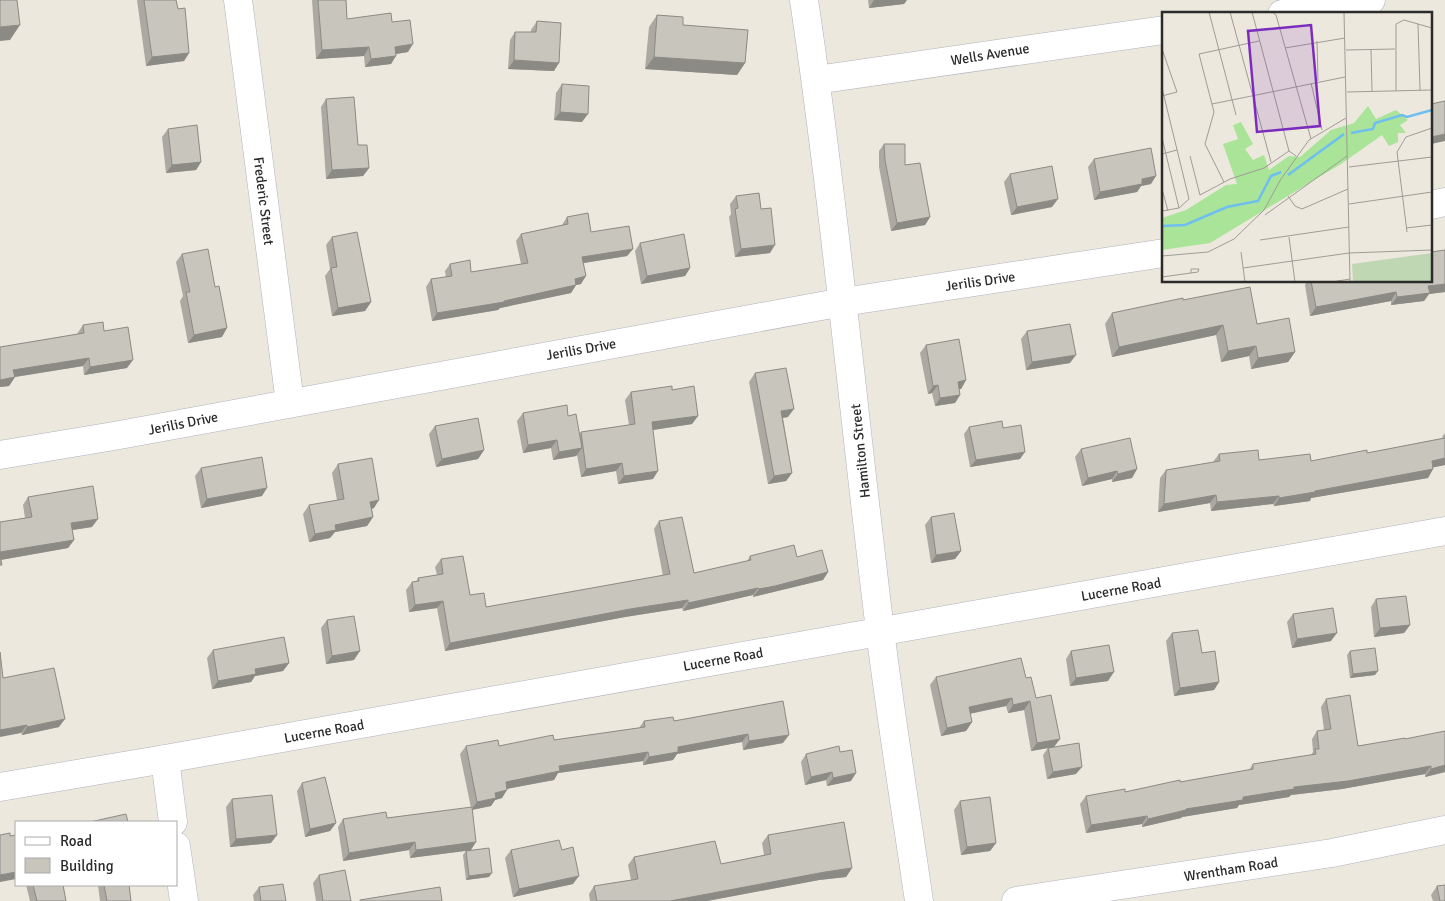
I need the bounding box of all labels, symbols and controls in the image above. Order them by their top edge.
inset map [1162,12,1432,282]
street label: Wells Avenue [950,40,1031,69]
street label: Frederic Street [250,156,277,246]
street label: Jerilis Drive [944,268,1016,295]
street label: Jerilis Drive [545,335,617,364]
street label: Hamilton Street [847,403,874,499]
street label: Jerilis Drive [147,408,219,439]
street label: Lucerne Road [1080,574,1162,605]
street label: Lucerne Road [682,644,764,675]
street label: Lucerne Road [283,716,365,747]
legend [15,821,178,886]
text: Road [60,832,92,850]
street label: Wrentham Road [1183,854,1279,885]
text: Building [60,857,114,875]

